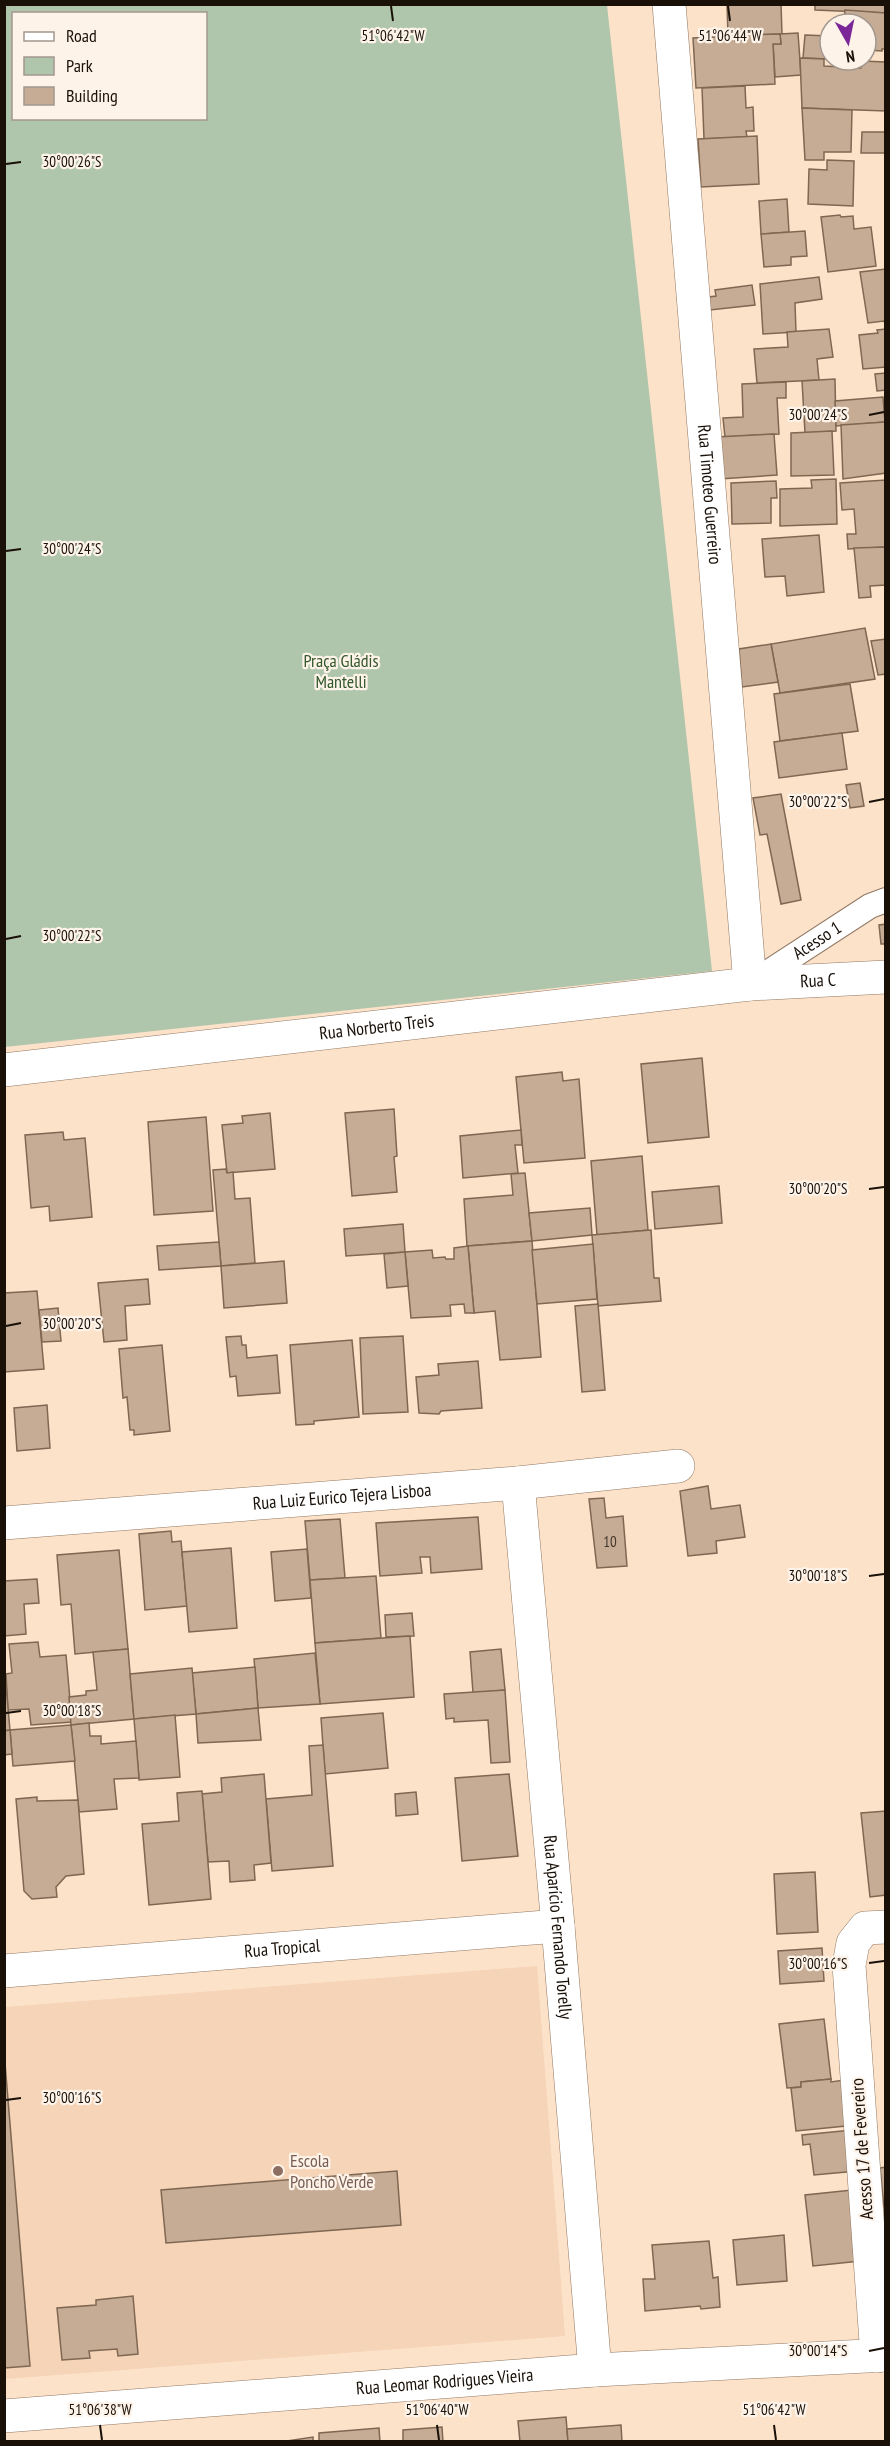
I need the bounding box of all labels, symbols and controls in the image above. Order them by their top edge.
legend [12,12,207,120]
north arrow [818,12,878,72]
text: Road [66,24,97,47]
text: 51°06'42"W [361,26,425,45]
text: 51°06'44"W [698,26,762,45]
text: N [845,46,856,67]
text: Park [66,54,93,77]
text: Building [66,84,118,107]
text: 30°00'26"S [42,152,102,171]
text: 30°00'24"S [788,405,848,424]
street label: Rua Timoteo Guerreiro [693,423,727,565]
text: 30°00'24"S [42,539,102,558]
park label: Praça Gládis Mantelli [303,649,379,693]
text: 30°00'22"S [788,792,848,811]
street label: Acesso 1 [788,916,846,964]
text: 30°00'22"S [42,926,102,945]
street label: Rua C [800,968,836,992]
street label: Rua Norberto Treis [318,1009,435,1045]
text: 30°00'20"S [788,1179,848,1198]
text: 30°00'20"S [42,1314,102,1333]
street label: Rua Luiz Eurico Tejera Lisboa [252,1478,432,1515]
house number: 10 [603,1532,617,1551]
text: 30°00'18"S [788,1566,848,1585]
text: 30°00'18"S [42,1701,102,1720]
street label: Rua Aparício Fernando Torelly [539,1834,578,2020]
street label: Rua Tropical [243,1933,322,1962]
text: 30°00'16"S [788,1954,848,1973]
street label: Acesso 17 de Fevereiro [845,2077,878,2221]
text: 30°00'16"S [42,2088,102,2107]
place label: Escola Poncho Verde [290,2149,374,2193]
marker: Escola Poncho Verde [271,2164,285,2178]
text: 30°00'14"S [788,2341,848,2360]
street label: Rua Leomar Rodrigues Vieira [355,2363,534,2400]
text: 51°06'38"W [68,2400,132,2419]
text: 51°06'40"W [405,2400,469,2419]
text: 51°06'42"W [742,2400,806,2419]

